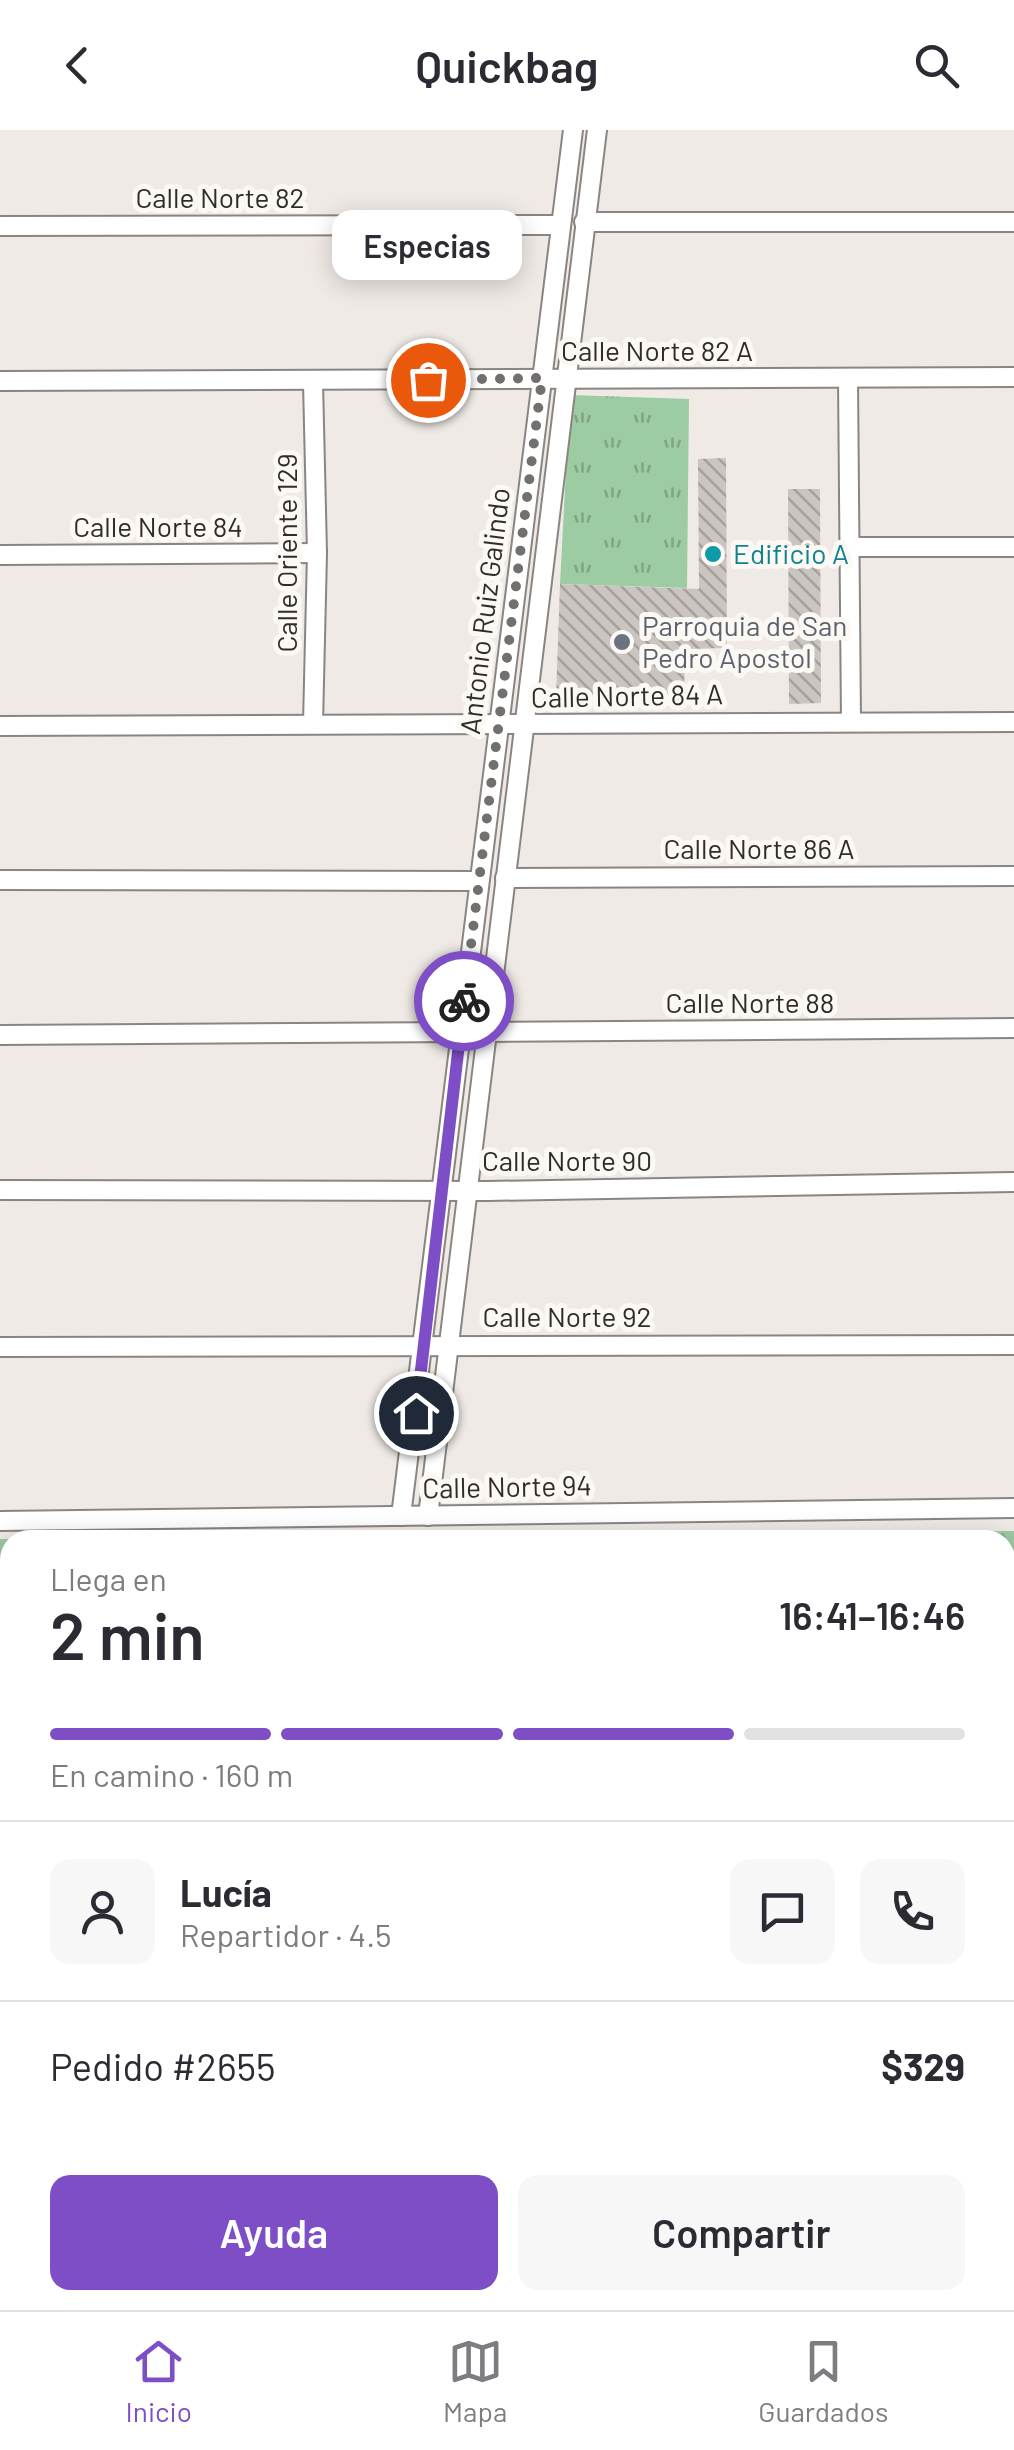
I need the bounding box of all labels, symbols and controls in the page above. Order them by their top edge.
icon: back [50,38,105,93]
text: Quickbag [416,38,598,92]
icon: search [909,38,964,93]
street label: Calle Norte 82 [135,180,305,214]
callout: Especias [333,210,523,280]
text: Especias [363,226,491,264]
street label: Calle Norte 82 A [561,333,753,367]
pin [386,338,471,423]
icon: bag [401,353,456,408]
street label: Calle Oriente 129 [269,454,303,652]
street label: Antonio Ruiz Galindo [452,486,516,736]
street label: Calle Norte 84 [73,509,243,543]
place label: Edificio A [733,536,849,570]
marker: Edificio A [702,543,724,565]
place label: Parroquia de San Pedro Apostol [642,608,847,674]
marker: Parroquia de San Pedro Apostol [611,631,633,653]
street label: Calle Norte 84 A [531,676,723,714]
street label: Calle Norte 86 A [663,831,855,865]
courier [414,951,514,1051]
icon: bike [437,974,492,1029]
street label: Calle Norte 88 [666,985,834,1019]
street label: Calle Norte 90 [482,1143,652,1177]
street label: Calle Norte 92 [482,1299,652,1333]
pin [374,1371,459,1456]
icon: home [389,1386,444,1441]
street label: Calle Norte 94 [422,1468,592,1504]
text: Llega en [50,1559,167,1597]
text: 16:41–16:46 [779,1592,965,1638]
text: 2 min [50,1595,205,1673]
text: En camino · 160 m [50,1755,293,1793]
button: person [50,1859,155,1964]
button: chat [730,1859,835,1964]
button: phone [860,1859,965,1964]
text: Lucía [180,1869,272,1915]
text: Repartidor · 4.5 [180,1915,392,1953]
text: Pedido #2655 [50,2043,276,2089]
text: $329 [881,2043,965,2089]
button: Ayuda [50,2175,498,2290]
button: Compartir [518,2175,965,2290]
tab: Inicio [126,2334,192,2428]
tab: Mapa [443,2334,507,2428]
tab: Guardados [758,2334,888,2428]

